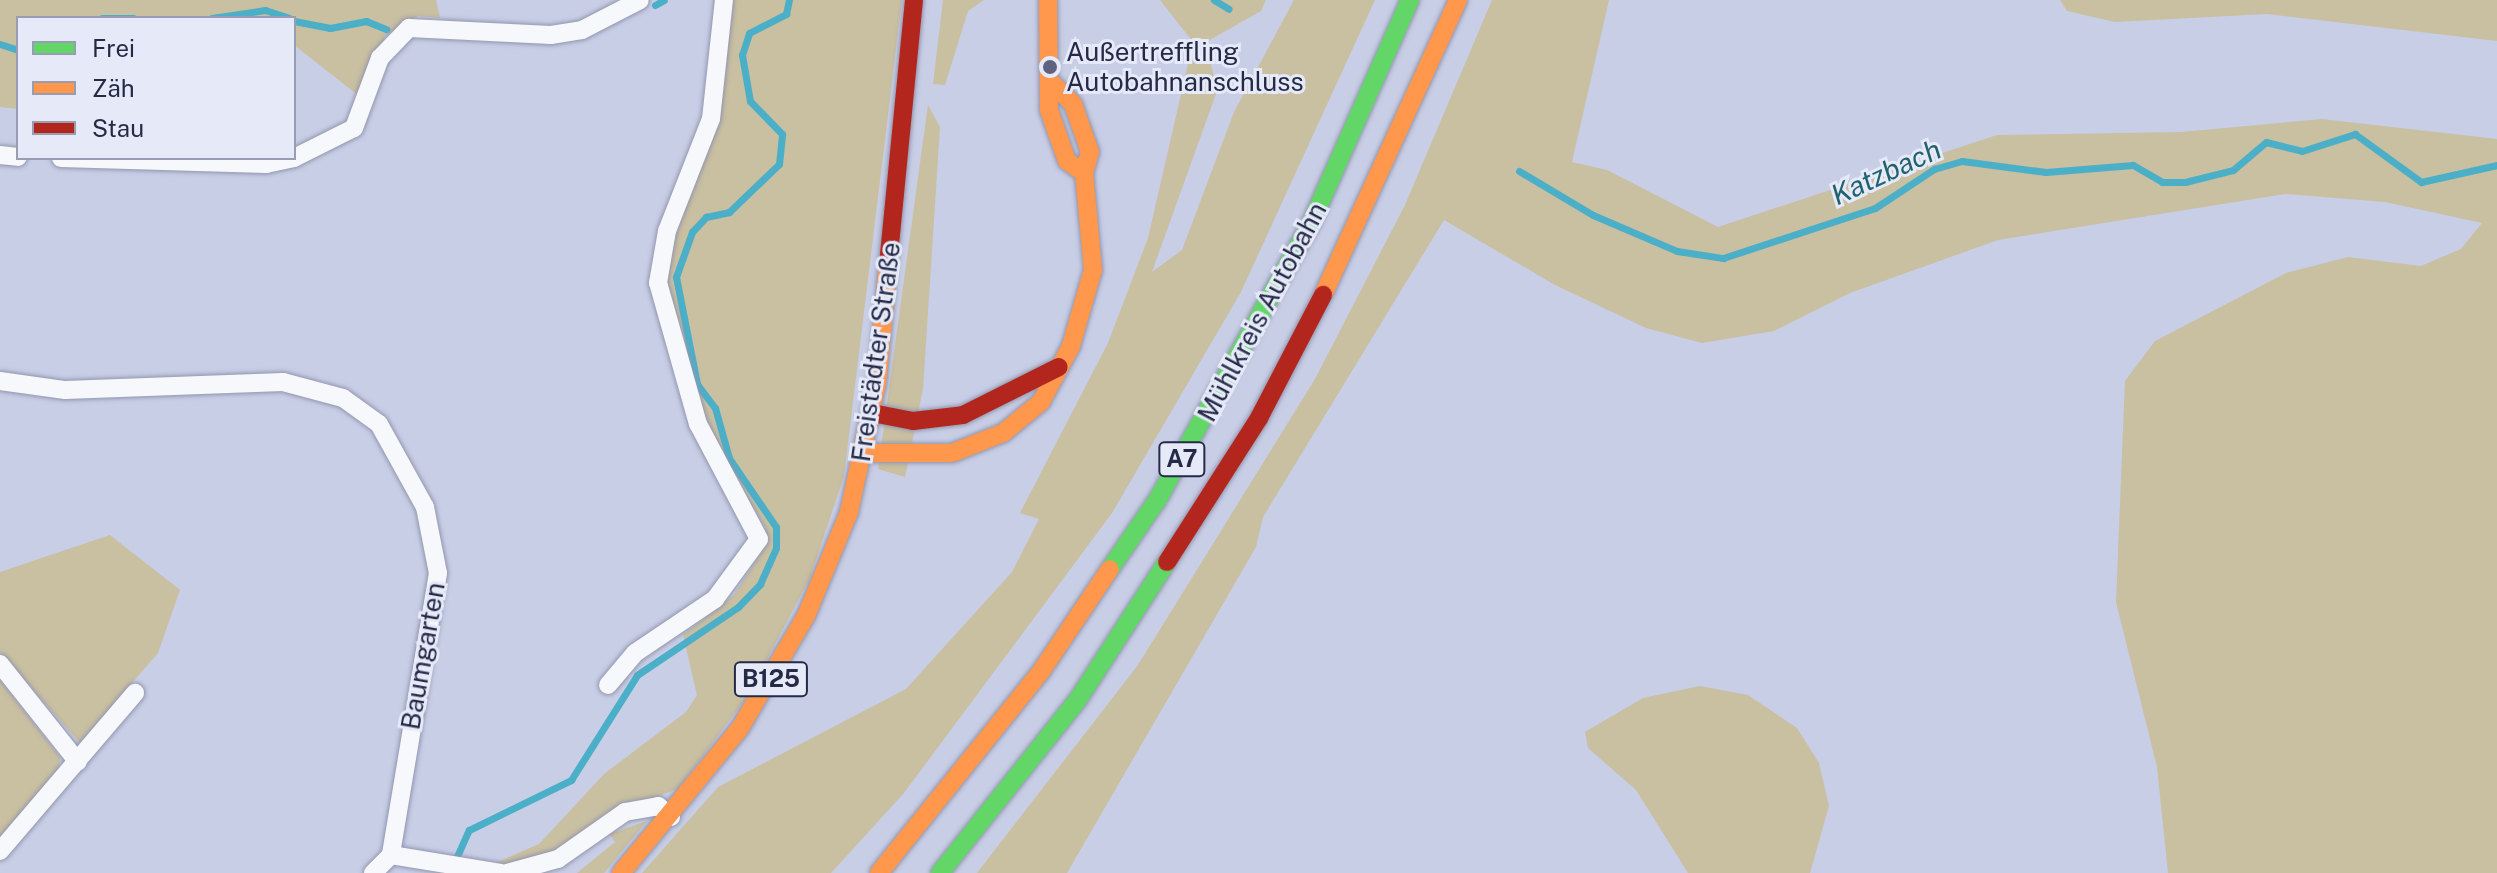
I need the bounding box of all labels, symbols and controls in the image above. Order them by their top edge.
legend [16,16,296,160]
text: Frei [92,34,135,62]
place label: Außertreffling Autobahnanschluss [1066,36,1304,98]
marker: Außertreffling Autobahnanschluss [1041,58,1059,76]
text: Zäh [92,74,135,102]
text: Stau [92,114,144,142]
water label: Katzbach [1826,132,1946,212]
street label: Mühlkreis Autobahn [1191,197,1333,427]
street label: Freistädter Straße [845,240,907,464]
road number: A7 [1158,439,1206,479]
street label: Baumgarten [395,580,451,732]
road number: B125 [733,659,809,699]

